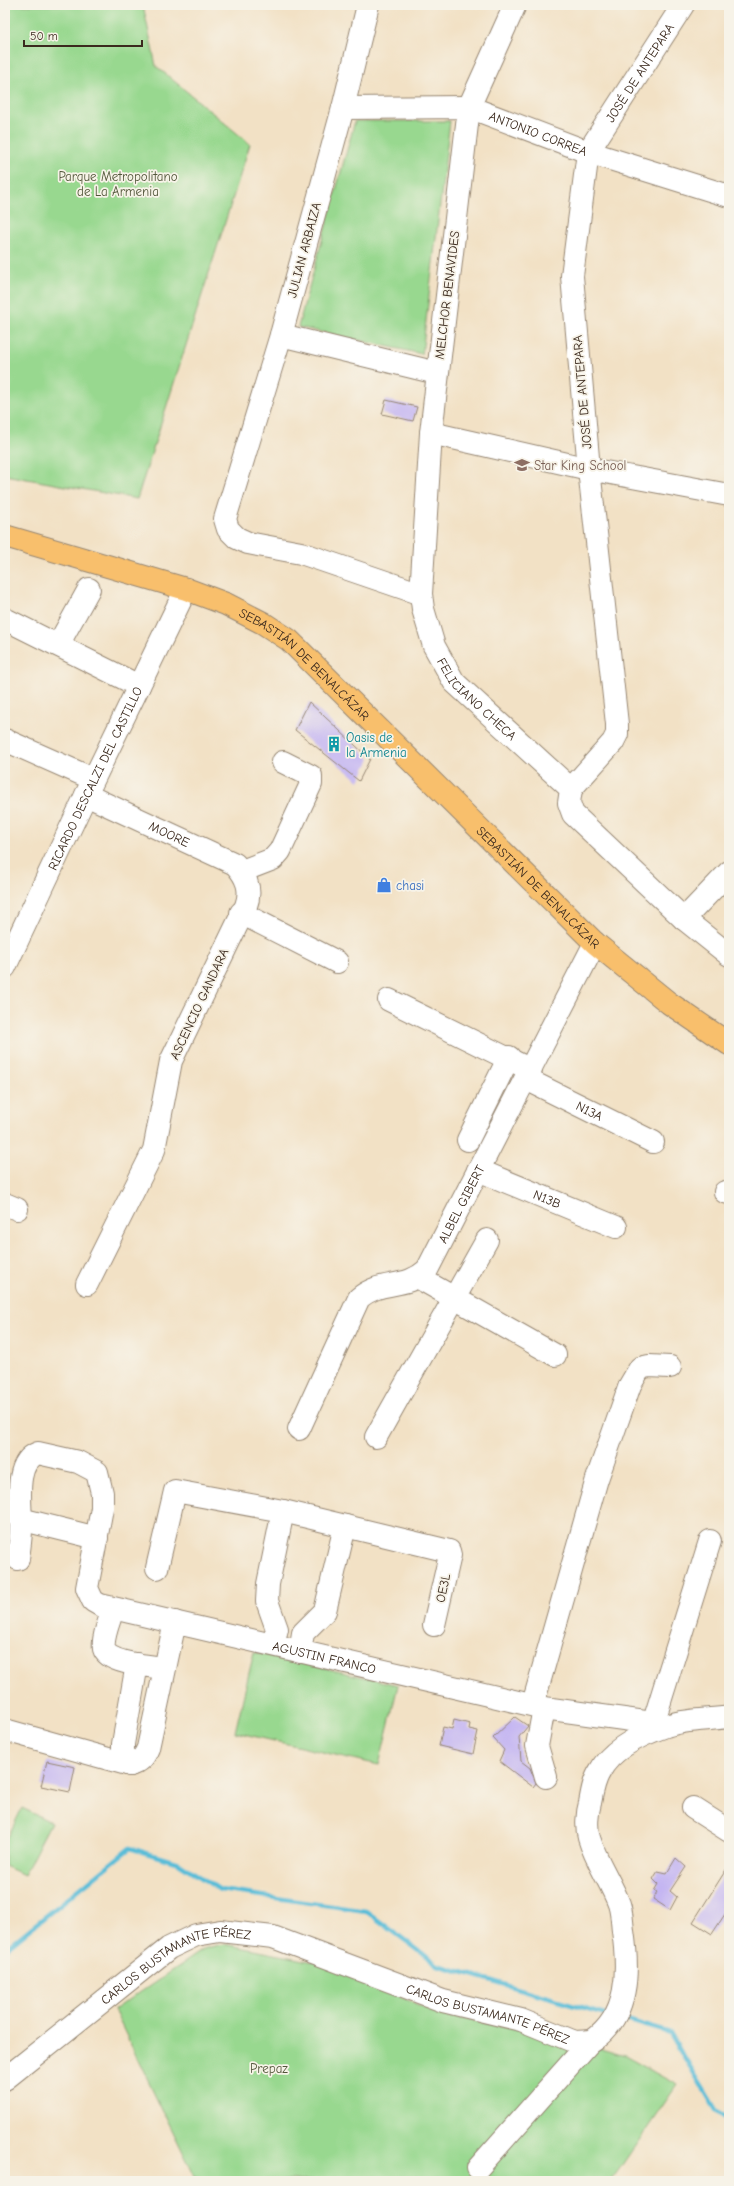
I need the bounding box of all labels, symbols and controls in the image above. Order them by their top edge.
street label: JOSÉ DE ANTEPARA [602,20,677,125]
scale bar [24,22,142,48]
text: 50 m [30,29,58,43]
street label: ANTONIO CORREA [487,108,590,159]
park label: Parque Metropolitano de La Armenia [58,169,178,199]
street label: JULIAN ARBAIZA [284,200,324,299]
street label: MELCHOR BENAVIDES [432,230,462,360]
street label: JOSÉ DE ANTEPARA [569,334,594,450]
school or university icon: Star King School [513,456,531,474]
place label: Star King School [534,458,626,473]
street label: SEBASTIÁN DE BENALCÁZAR [237,605,373,723]
street label: FELICIANO CHECA [434,655,520,743]
street label: RICARDO DESCALZI DEL CASTILLO [44,684,145,872]
place label: Oasis de la Armenia [346,730,407,760]
building icon: Oasis de la Armenia [325,735,343,753]
street label: MOORE [147,818,192,850]
street label: SEBASTIÁN DE BENALCÁZAR [474,823,603,951]
shop icon: chasi [375,876,393,894]
place label: chasi [396,878,424,893]
street label: ASCENCIO GANDARA [167,946,232,1062]
street label: N13A [574,1098,606,1124]
street label: ALBEL GIBERT [435,1162,487,1245]
street label: N13B [531,1186,563,1211]
street label: OE3L [433,1572,453,1604]
street label: AGUSTIN FRANCO [271,1638,377,1676]
street label: CARLOS BUSTAMANTE PÉREZ [98,1923,252,2007]
street label: CARLOS BUSTAMANTE PÉREZ [404,1980,572,2047]
park label: Prepaz [250,2061,288,2076]

